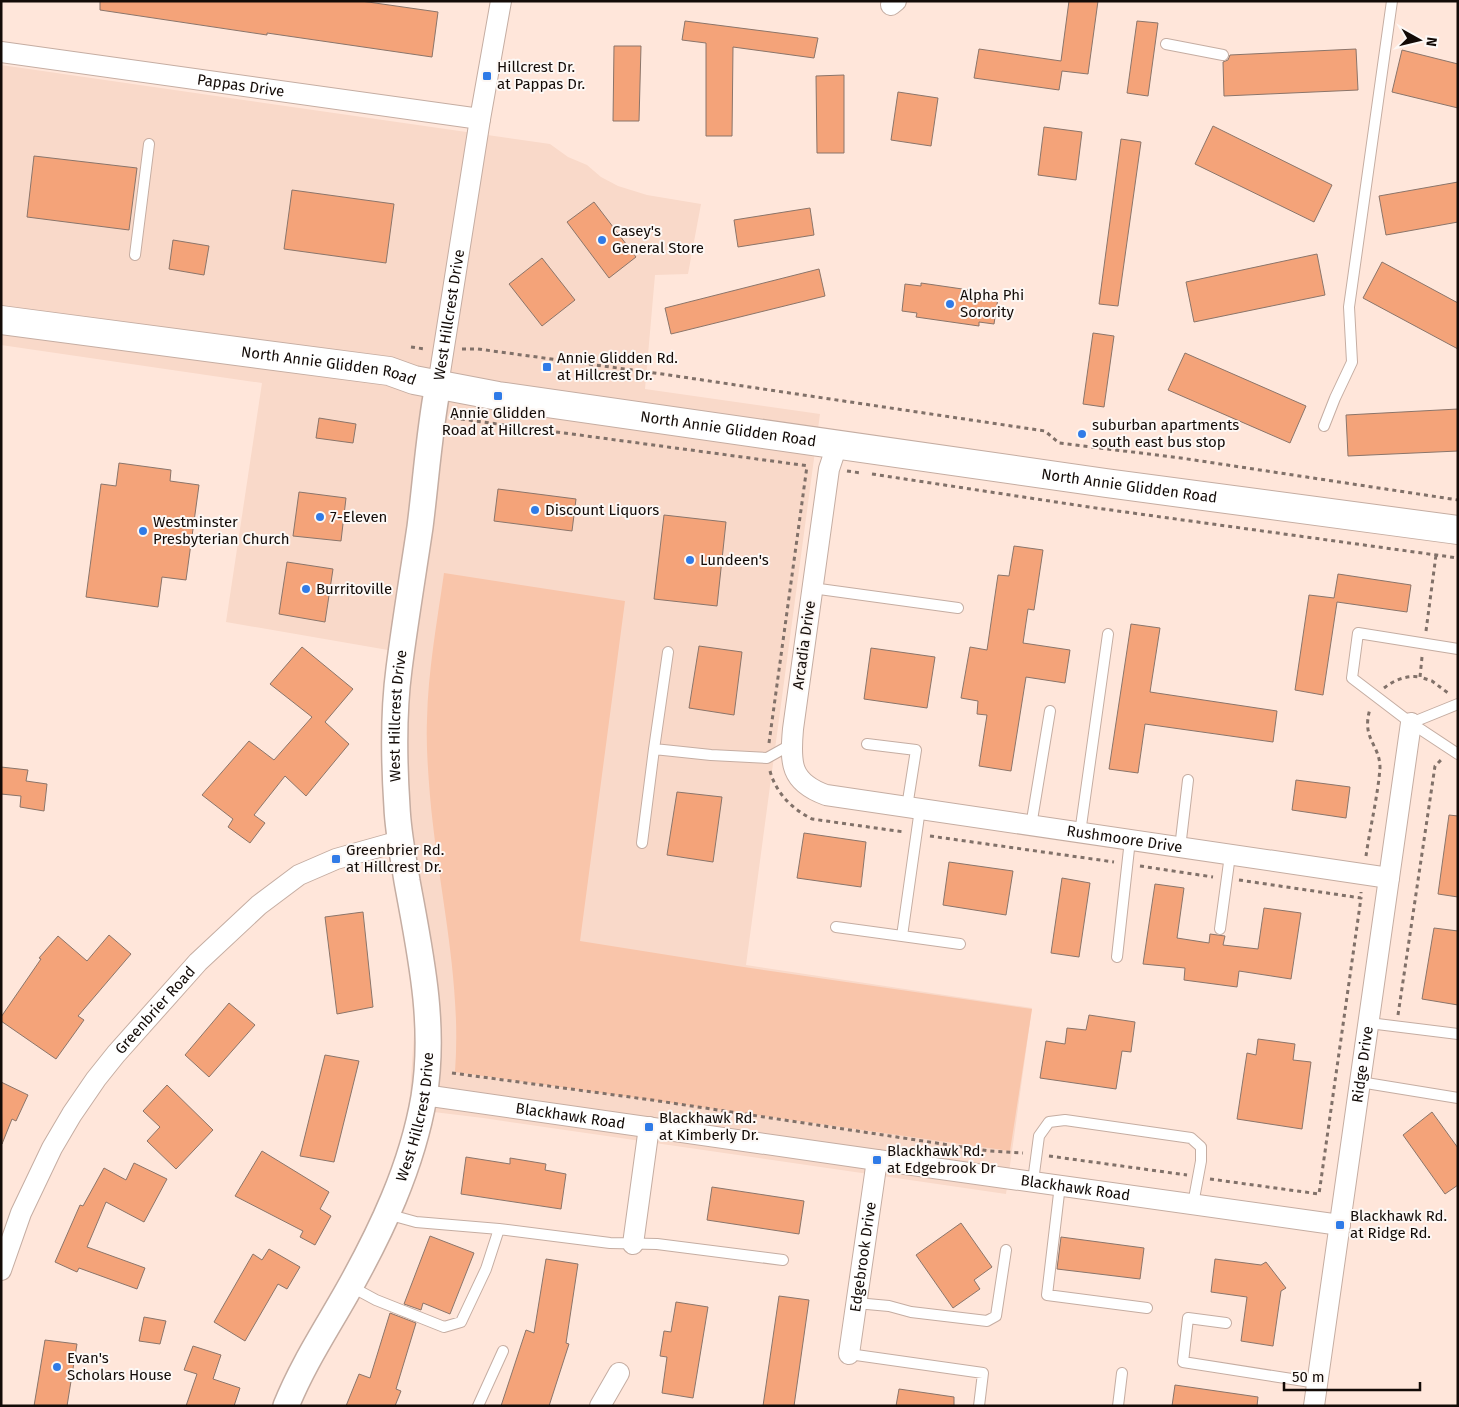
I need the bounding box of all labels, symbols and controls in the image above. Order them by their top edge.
north arrow [1394,15,1444,65]
text: N [1422,36,1440,48]
place label: Hillcrest Dr. at Pappas Dr. [497,58,585,93]
marker: Hillcrest Dr. at Pappas Dr. [481,70,493,82]
street label: Pappas Drive [196,71,285,101]
place label: Casey's General Store [612,222,704,257]
marker: Casey's General Store [596,234,608,246]
street label: West Hillcrest Drive [430,248,468,382]
place label: Alpha Phi Sorority [960,286,1024,321]
marker: Alpha Phi Sorority [944,298,956,310]
street label: North Annie Glidden Road [240,343,419,389]
place label: Annie Glidden Rd. at Hillcrest Dr. [557,349,678,384]
marker: Annie Glidden Rd. at Hillcrest Dr. [541,361,553,373]
marker: Annie Glidden Road at Hillcrest [492,390,504,402]
place label: Annie Glidden Road at Hillcrest [442,404,555,439]
street label: North Annie Glidden Road [639,407,817,450]
place label: suburban apartments south east bus stop [1092,416,1239,451]
marker: suburban apartments south east bus stop [1076,428,1088,440]
street label: North Annie Glidden Road [1040,465,1218,507]
place label: Discount Liquors [545,501,659,519]
marker: Discount Liquors [529,504,541,516]
place label: 7-Eleven [330,508,387,526]
marker: 7-Eleven [314,511,326,523]
place label: Westminster Presbyterian Church [153,513,290,548]
marker: Westminster Presbyterian Church [137,525,149,537]
place label: Lundeen's [700,551,769,569]
marker: Lundeen's [684,554,696,566]
place label: Burritoville [316,580,392,598]
marker: Burritoville [300,583,312,595]
street label: Arcadia Drive [789,599,819,691]
street label: West Hillcrest Drive [386,649,410,782]
street label: Rushmoore Drive [1065,822,1184,856]
place label: Greenbrier Rd. at Hillcrest Dr. [346,841,444,876]
marker: Greenbrier Rd. at Hillcrest Dr. [330,853,342,865]
street label: Greenbrier Road [111,963,199,1058]
street label: Ridge Drive [1348,1025,1377,1104]
street label: West Hillcrest Drive [392,1052,437,1184]
street label: Blackhawk Road [515,1099,626,1133]
place label: Blackhawk Rd. at Kimberly Dr. [659,1109,759,1144]
marker: Blackhawk Rd. at Kimberly Dr. [643,1121,655,1133]
place label: Blackhawk Rd. at Edgebrook Dr [887,1142,996,1177]
marker: Blackhawk Rd. at Edgebrook Dr [871,1154,883,1166]
street label: Blackhawk Road [1019,1171,1131,1204]
street label: Edgebrook Drive [846,1201,880,1313]
place label: Blackhawk Rd. at Ridge Rd. [1350,1207,1447,1242]
marker: Blackhawk Rd. at Ridge Rd. [1334,1219,1346,1231]
place label: Evan's Scholars House [67,1349,172,1384]
scale bar [1284,1360,1420,1392]
marker: Evan's Scholars House [51,1361,63,1373]
text: 50 m [1292,1368,1325,1386]

